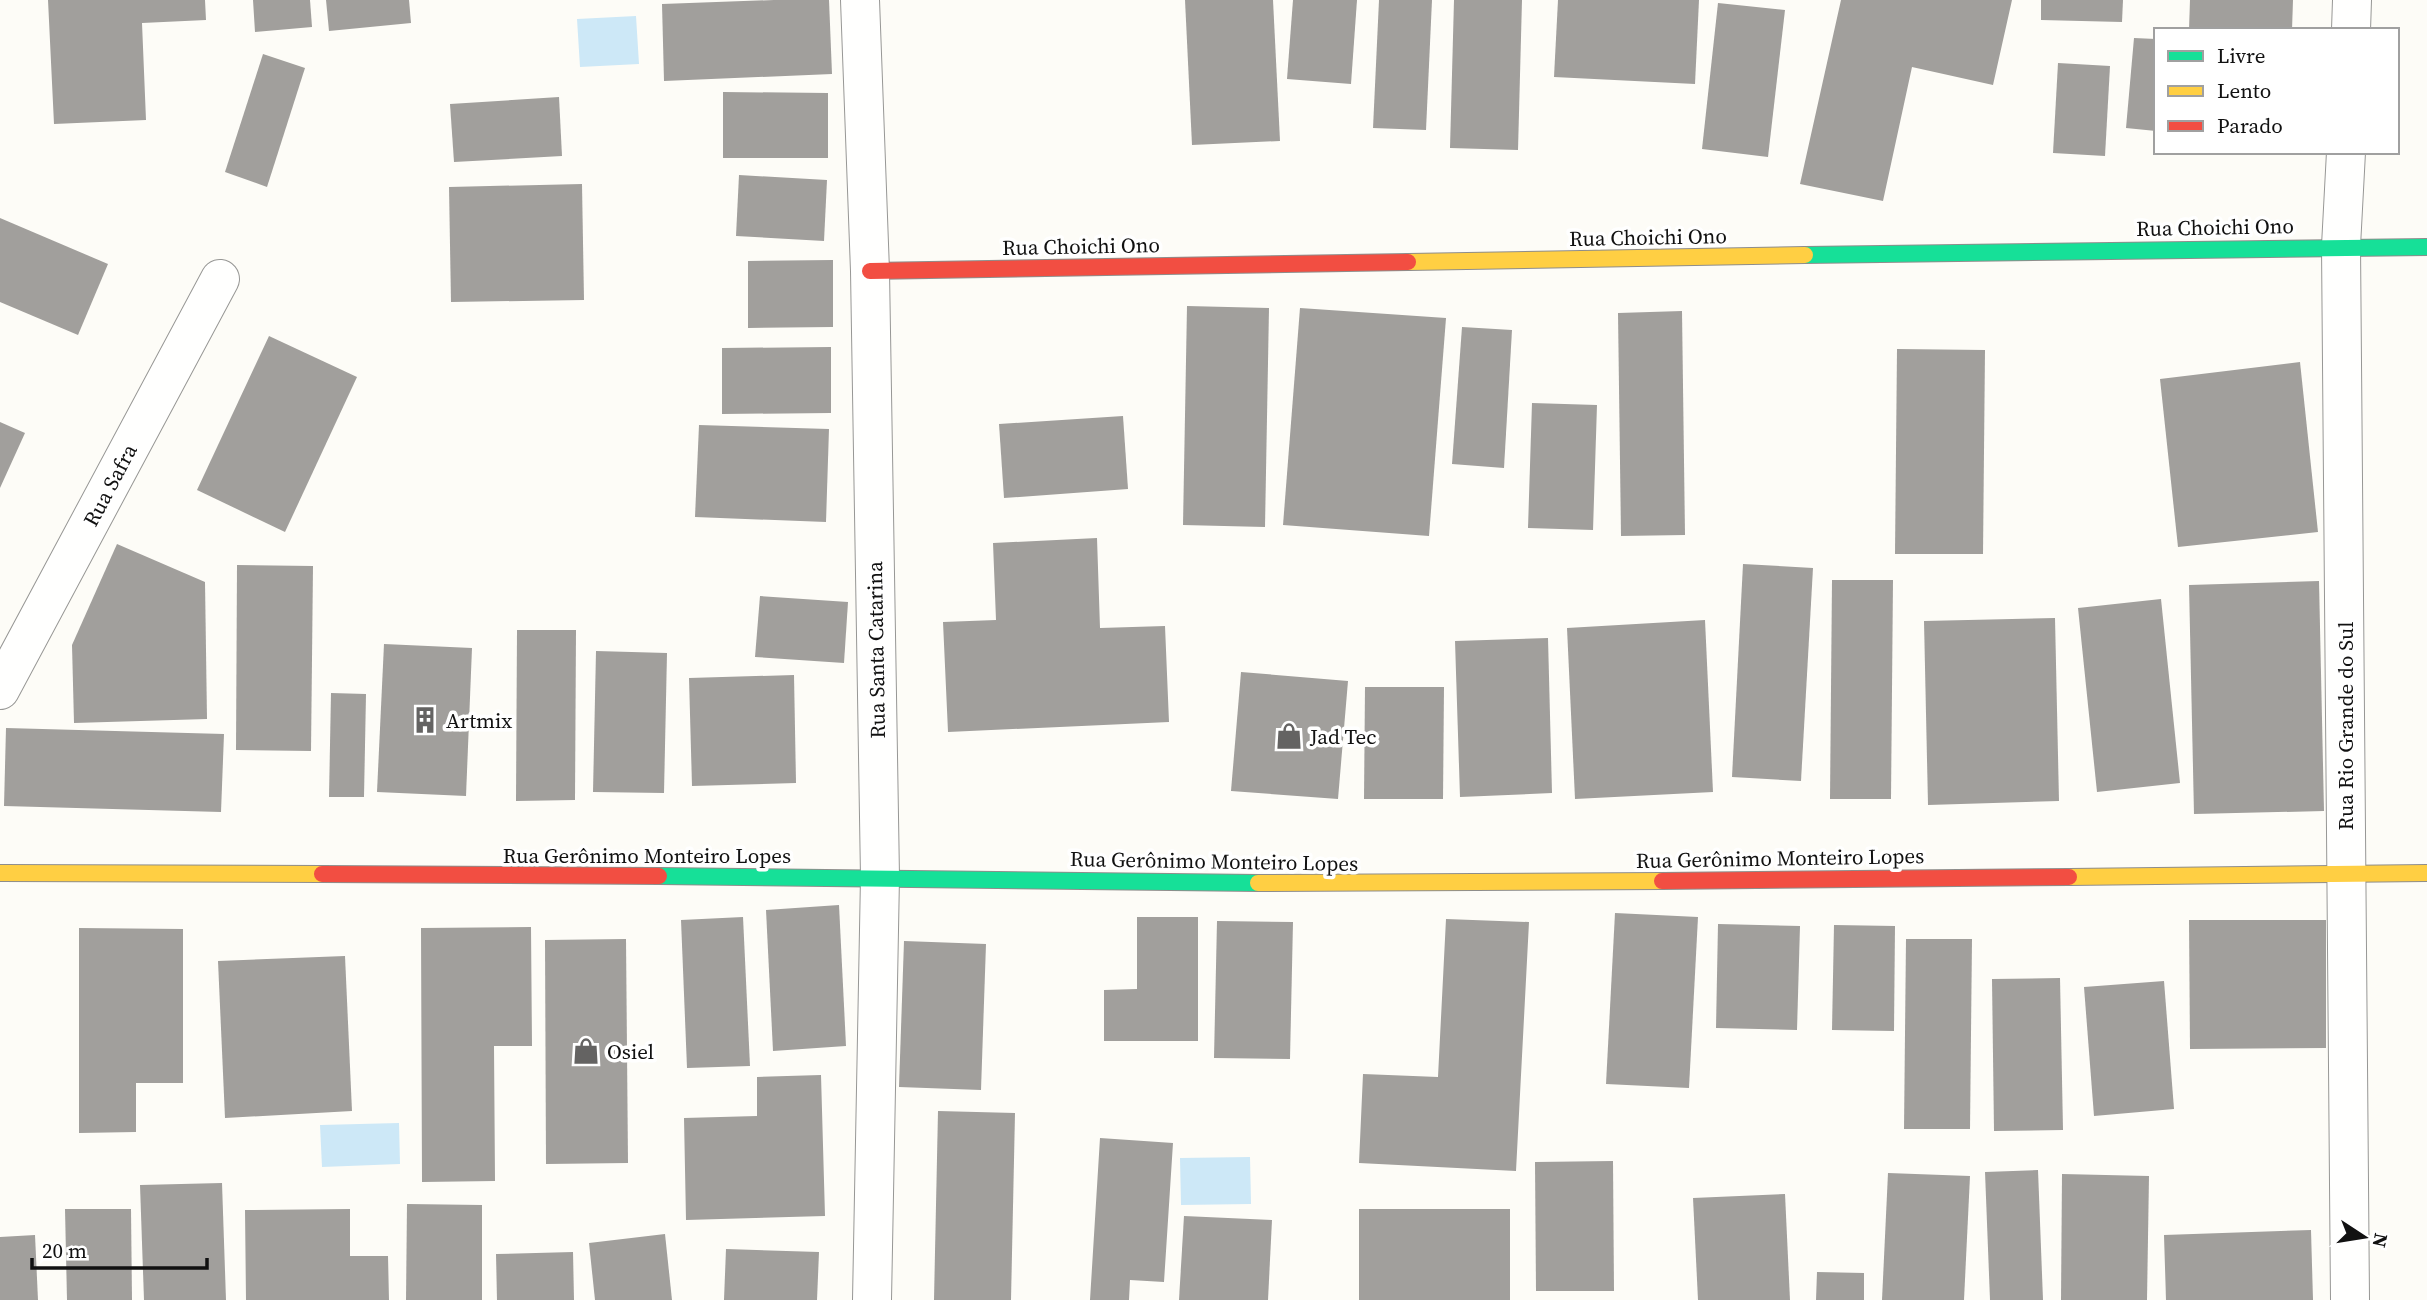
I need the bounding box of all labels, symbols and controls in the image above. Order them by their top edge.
legend [2154,28,2399,154]
text: Livre [2217,41,2265,70]
text: Lento [2217,76,2271,105]
text: Parado [2217,111,2283,140]
street label: Rua Choichi Ono [2136,211,2294,243]
street label: Rua Choichi Ono [1569,221,1727,253]
street label: Rua Choichi Ono [1002,230,1160,262]
street label: Rua Safra [76,438,144,531]
street label: Rua Santa Catarina [860,561,892,739]
street label: Rua Rio Grande do Sul [2331,622,2360,830]
building icon: Artmix [410,705,440,735]
place label: Artmix [446,706,512,735]
shop icon: Jad Tec [1274,721,1304,751]
place label: Jad Tec [1309,722,1377,751]
street label: Rua Gerônimo Monteiro Lopes [503,841,791,870]
street label: Rua Gerônimo Monteiro Lopes [1636,841,1924,875]
street label: Rua Gerônimo Monteiro Lopes [1070,844,1358,878]
shop icon: Osiel [571,1036,601,1066]
place label: Osiel [607,1037,654,1066]
north arrow [2329,1202,2399,1272]
scale bar [32,1226,206,1270]
text: N [2366,1231,2395,1250]
text: 20 m [42,1236,87,1265]

